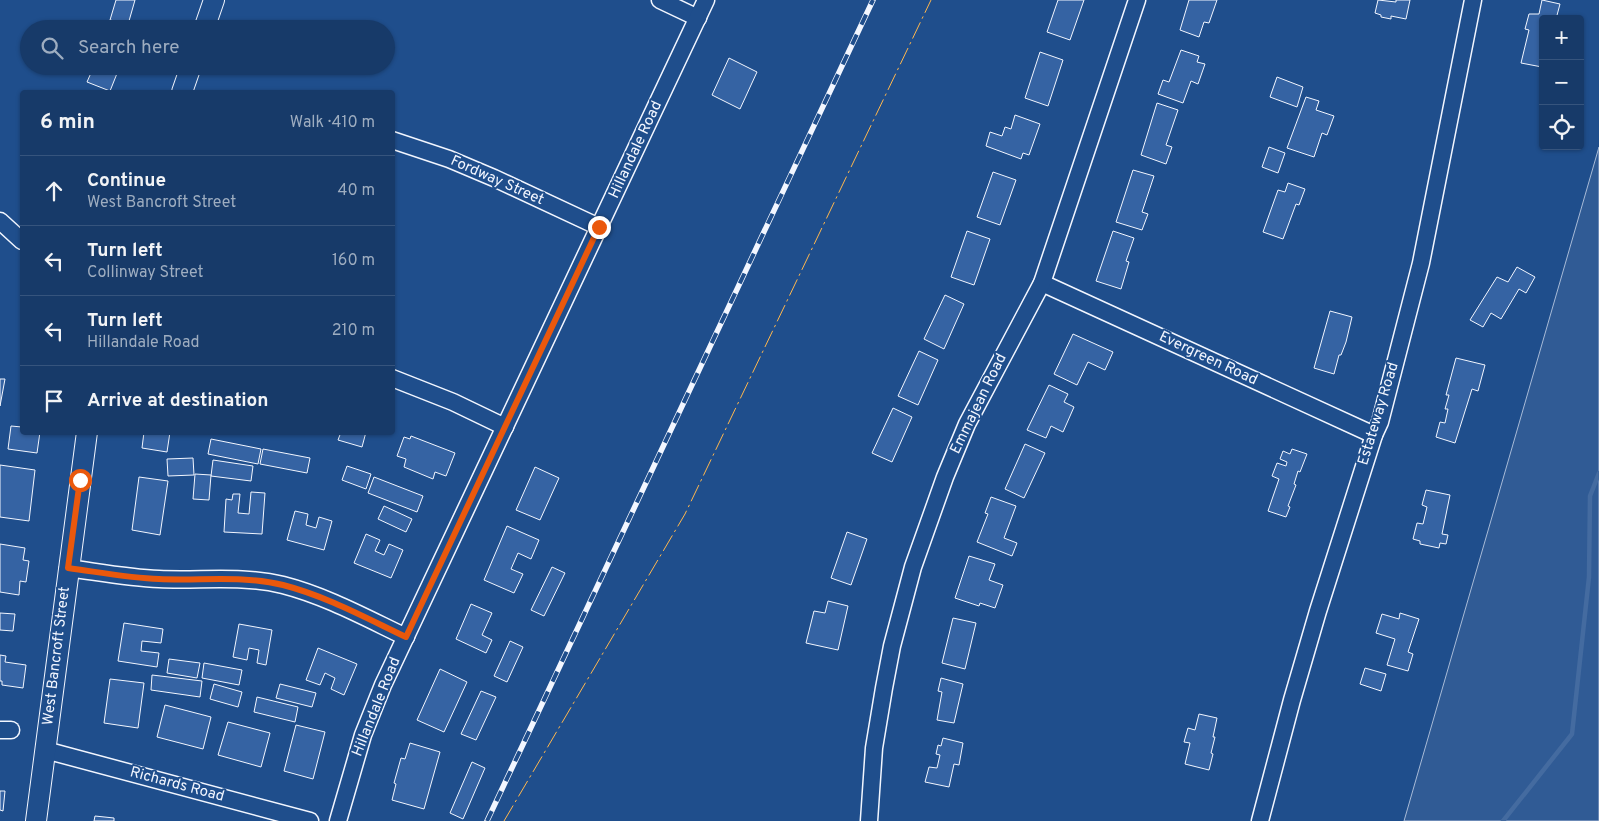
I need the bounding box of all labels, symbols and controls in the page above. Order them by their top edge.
map controls [1539,15,1584,150]
button: + [1539,15,1584,60]
search box [20,20,395,75]
icon: search [38,34,66,62]
text: Search here [78,36,180,60]
button: − [1539,60,1584,105]
street label: Hillandale Road [605,98,667,202]
button: locate [1539,105,1584,150]
text: 6 min [40,109,95,136]
text: Walk · 410 m [290,113,375,133]
street label: Fordway Street [447,152,547,210]
text: Continue [87,169,166,193]
icon: ahead [40,177,68,205]
text: 40 m [337,181,375,201]
text: West Bancroft Street [87,193,236,213]
route end [588,216,611,239]
text: Turn left [87,239,163,263]
icon: left [40,247,68,275]
text: 160 m [332,251,375,271]
text: Collinway Street [87,263,204,283]
text: Turn left [87,309,163,333]
icon: left [40,317,68,345]
text: 210 m [332,321,375,341]
street label: Evergreen Road [1156,328,1260,390]
text: Hillandale Road [87,333,200,353]
street label: Emmajean Road [946,351,1012,457]
street label: Estateway Road [1354,360,1404,468]
icon: arrive [40,387,68,415]
text: Arrive at destination [87,389,268,413]
route start [69,469,92,492]
street label: West Bancroft Street [39,585,75,727]
street label: Hillandale Road [348,655,406,759]
street label: Richards Road [128,763,226,807]

